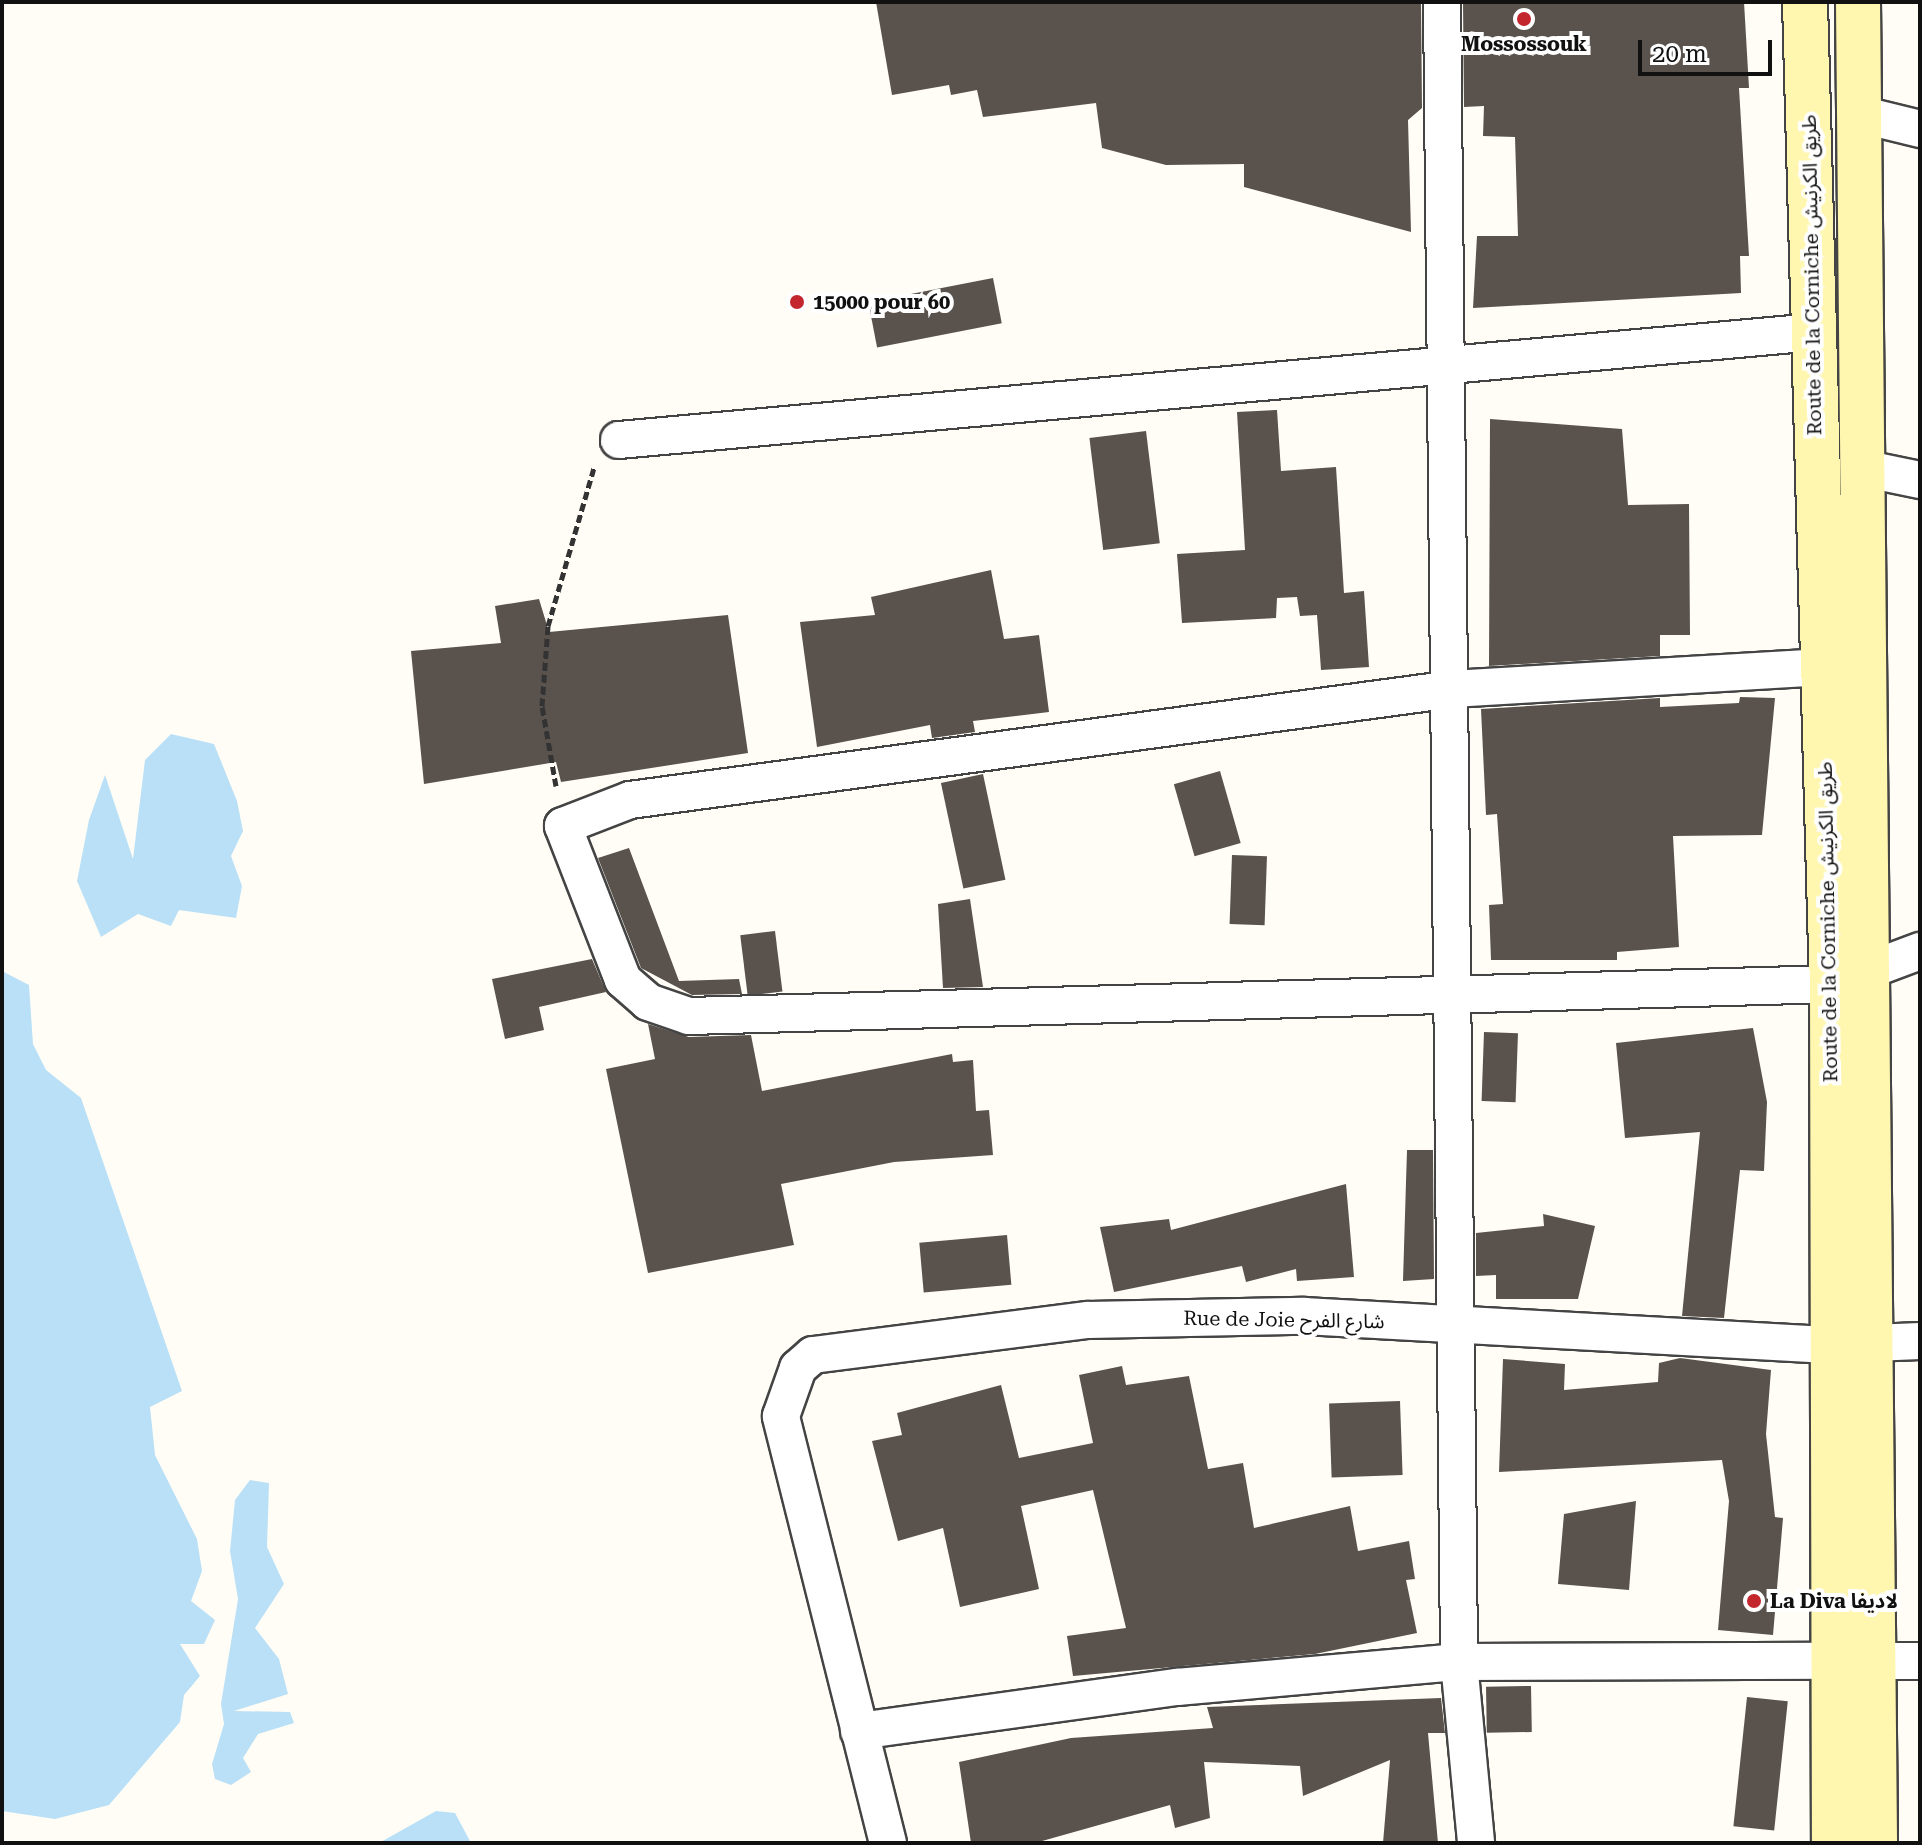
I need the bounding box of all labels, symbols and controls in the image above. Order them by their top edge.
marker: Mossossouk [1515,10,1533,28]
scale bar [1642,24,1776,74]
place label: Mossossouk [1461,32,1587,56]
text: 20 m [1652,40,1707,68]
street label: Route de la Corniche طريق الكرنيش [1797,114,1827,436]
place label: 15000 pour 60 [813,290,950,314]
marker: 15000 pour 60 [788,293,806,311]
street label: Route de la Corniche طريق الكرنيش [1813,761,1843,1083]
street label: Rue de Joie شارع الفرح [1183,1306,1385,1334]
place label: La Diva لاديفا [1770,1589,1898,1613]
marker: La Diva لاديفا [1745,1592,1763,1610]

